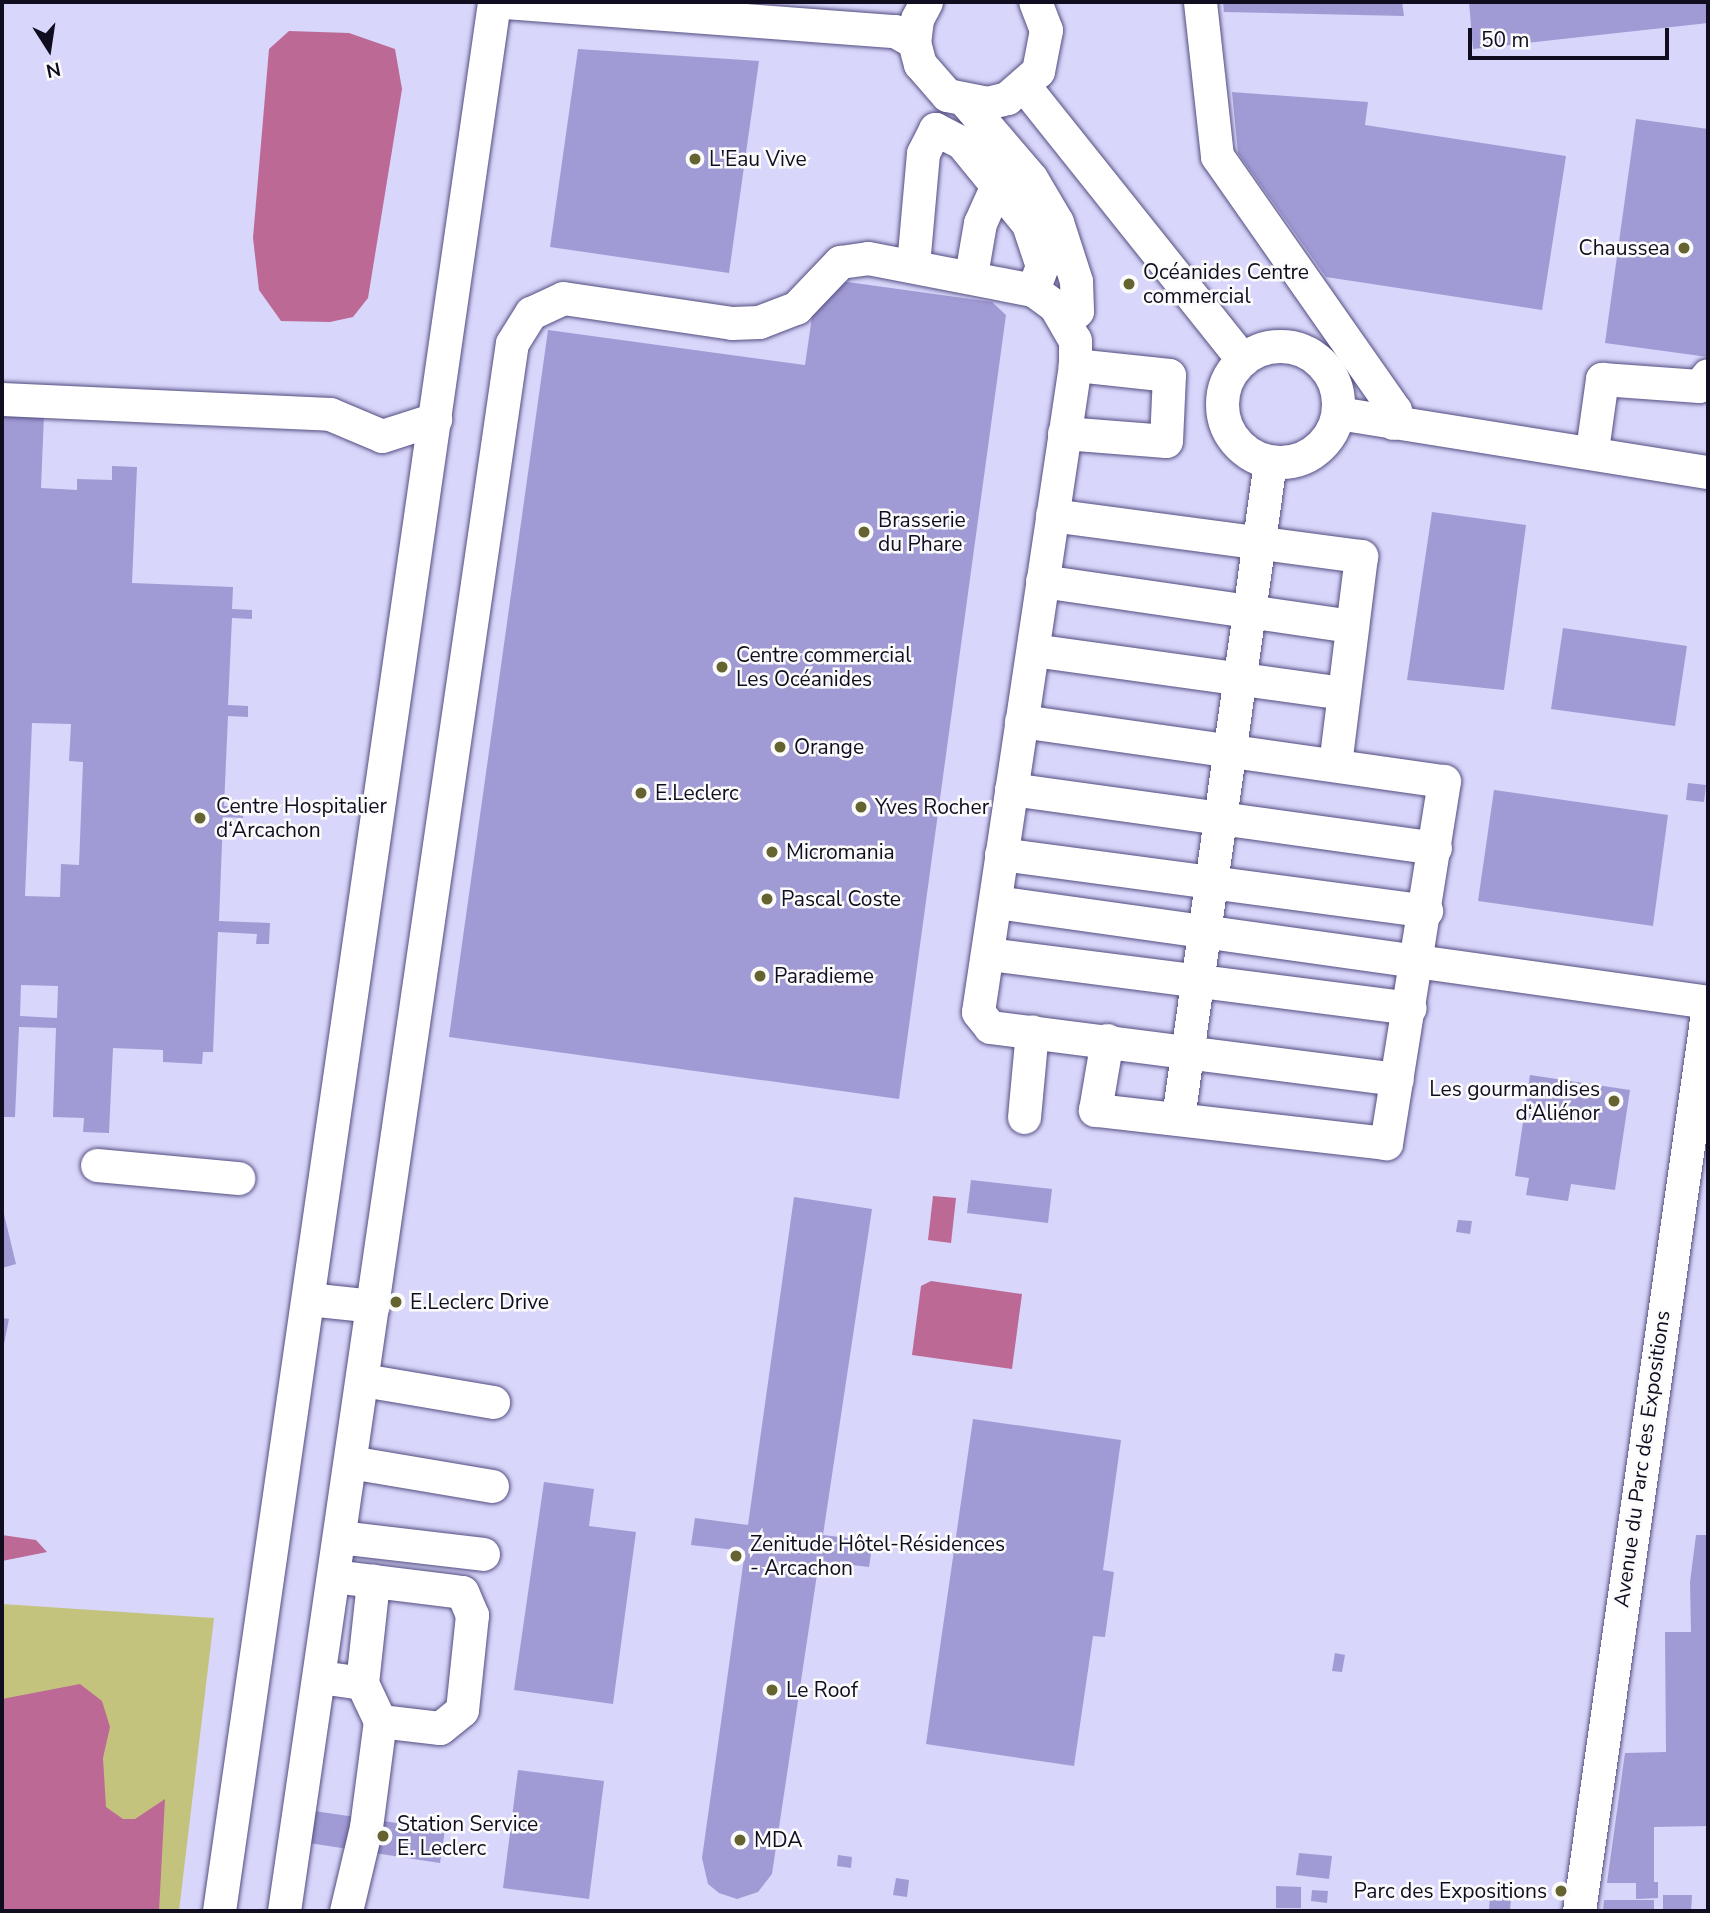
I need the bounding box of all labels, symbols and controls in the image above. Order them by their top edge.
north arrow [14,14,84,84]
scale bar [1472,14,1673,58]
text: 50 m [1481,26,1530,54]
text: N [44,55,63,84]
place label: L'Eau Vive [709,146,807,172]
marker: L'Eau Vive [687,151,703,167]
place label: Chaussea [1579,235,1670,261]
marker: Chaussea [1676,240,1692,256]
place label: Océanides Centre commercial [1143,259,1309,309]
marker: Océanides Centre commercial [1121,276,1137,292]
place label: Brasserie du Phare [878,507,966,557]
marker: Brasserie du Phare [856,524,872,540]
place label: Centre commercial Les Océanides [736,642,911,692]
marker: Centre commercial Les Océanides [714,659,730,675]
place label: Orange [794,734,864,760]
marker: Orange [772,739,788,755]
place label: E.Leclerc [655,780,739,806]
marker: E.Leclerc [633,785,649,801]
place label: Centre Hospitalier d‘Arcachon [216,793,387,843]
place label: Yves Rocher [875,794,989,820]
marker: Yves Rocher [853,799,869,815]
marker: Centre Hospitalier d‘Arcachon [190,808,210,828]
place label: Micromania [786,839,895,865]
marker: Micromania [764,844,780,860]
place label: Pascal Coste [781,886,901,912]
marker: Pascal Coste [759,891,775,907]
place label: Paradieme [774,963,874,989]
marker: Paradieme [752,968,768,984]
place label: Les gourmandises d‘Aliénor [1429,1076,1600,1126]
marker: Les gourmandises d‘Aliénor [1606,1093,1622,1109]
place label: E.Leclerc Drive [410,1289,549,1315]
marker: E.Leclerc Drive [388,1294,404,1310]
street label: Avenue du Parc des Expositions [1609,1309,1675,1609]
place label: Zenitude Hôtel-Résidences - Arcachon [750,1531,1005,1581]
marker: Zenitude Hôtel-Résidences - Arcachon [728,1548,744,1564]
place label: Le Roof [786,1677,858,1703]
marker: Le Roof [764,1682,780,1698]
place label: Station Service E. Leclerc [397,1811,538,1861]
place label: MDA [754,1827,803,1853]
marker: Station Service E. Leclerc [375,1828,391,1844]
marker: MDA [732,1832,748,1848]
place label: Parc des Expositions [1354,1878,1547,1904]
marker: Parc des Expositions [1553,1883,1569,1899]

